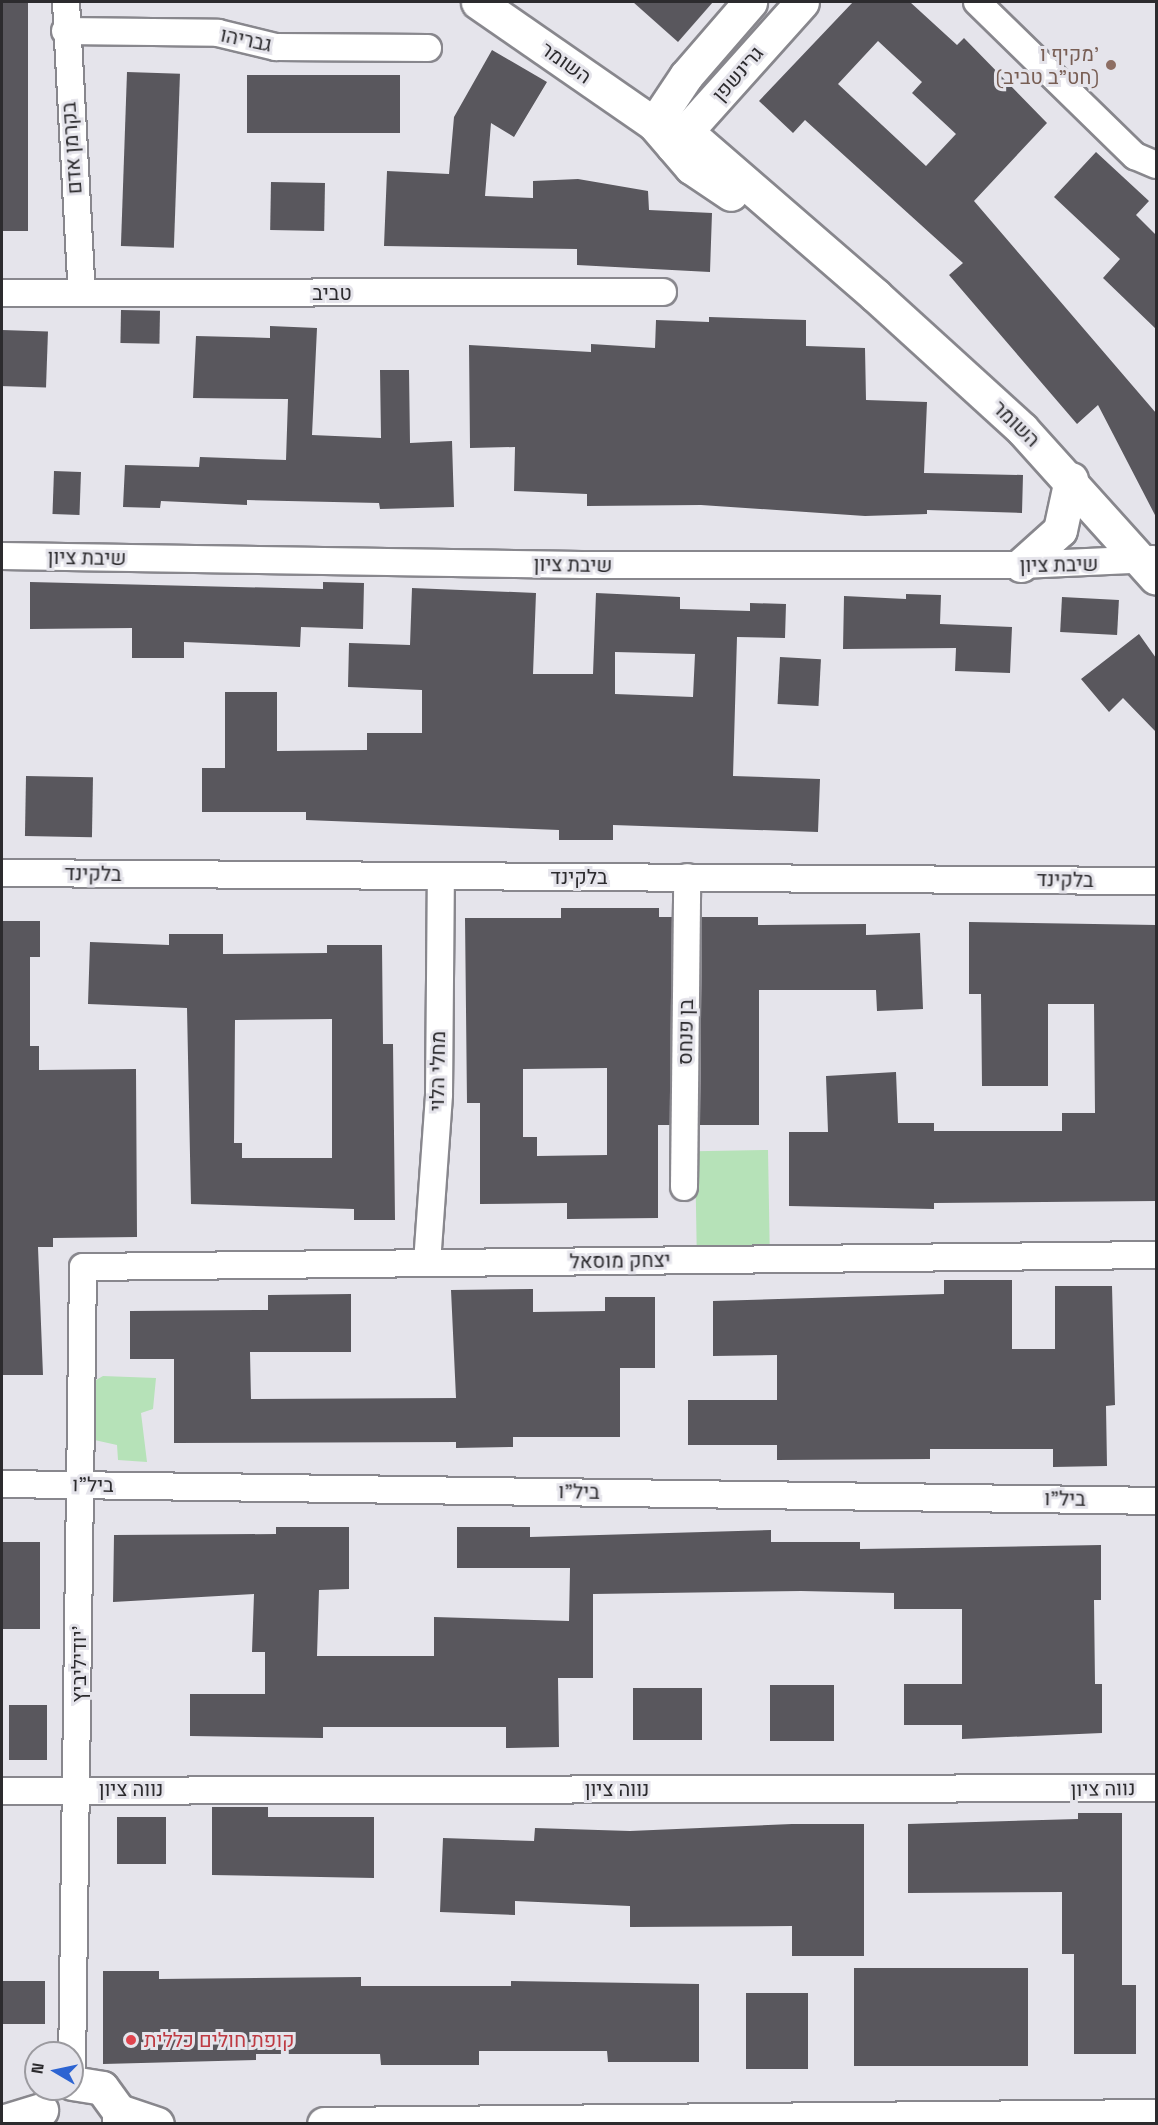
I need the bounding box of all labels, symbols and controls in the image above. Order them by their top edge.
street label: גבריהו [218,23,274,57]
street label: השומר [536,37,596,89]
street label: גרינשפן [708,42,768,106]
place label: מקיף ו' (חט"ב טביב) [996,42,1099,89]
marker: מקיף ו' (חט"ב טביב) [1104,58,1118,72]
street label: בקרמן אדם [57,101,87,195]
street label: טביב [312,281,352,305]
street label: השומר [988,396,1044,452]
street label: שיבת ציון [47,545,127,571]
street label: שיבת ציון [533,552,613,578]
street label: שיבת ציון [1019,552,1099,578]
street label: בלקינד [64,862,122,886]
street label: בלקינד [551,865,607,889]
street label: בלקינד [1036,868,1094,892]
street label: בן פנחס [673,999,699,1065]
street label: מחלי הלוי [425,1031,451,1111]
street label: יצחק מוסאל [569,1248,671,1274]
street label: ביל"ו [72,1473,114,1497]
street label: ביל"ו [558,1480,600,1504]
street label: ביל"ו [1044,1487,1086,1511]
street label: יודיליביץ' [67,1626,91,1702]
street label: נווה ציון [1071,1776,1135,1802]
street label: נווה ציון [99,1777,163,1801]
street label: נווה ציון [585,1777,649,1801]
place label: קופת חולים כללית [144,2028,295,2052]
marker: קופת חולים כללית [122,2031,140,2049]
north arrow [24,2041,84,2101]
text: N [26,2061,49,2075]

